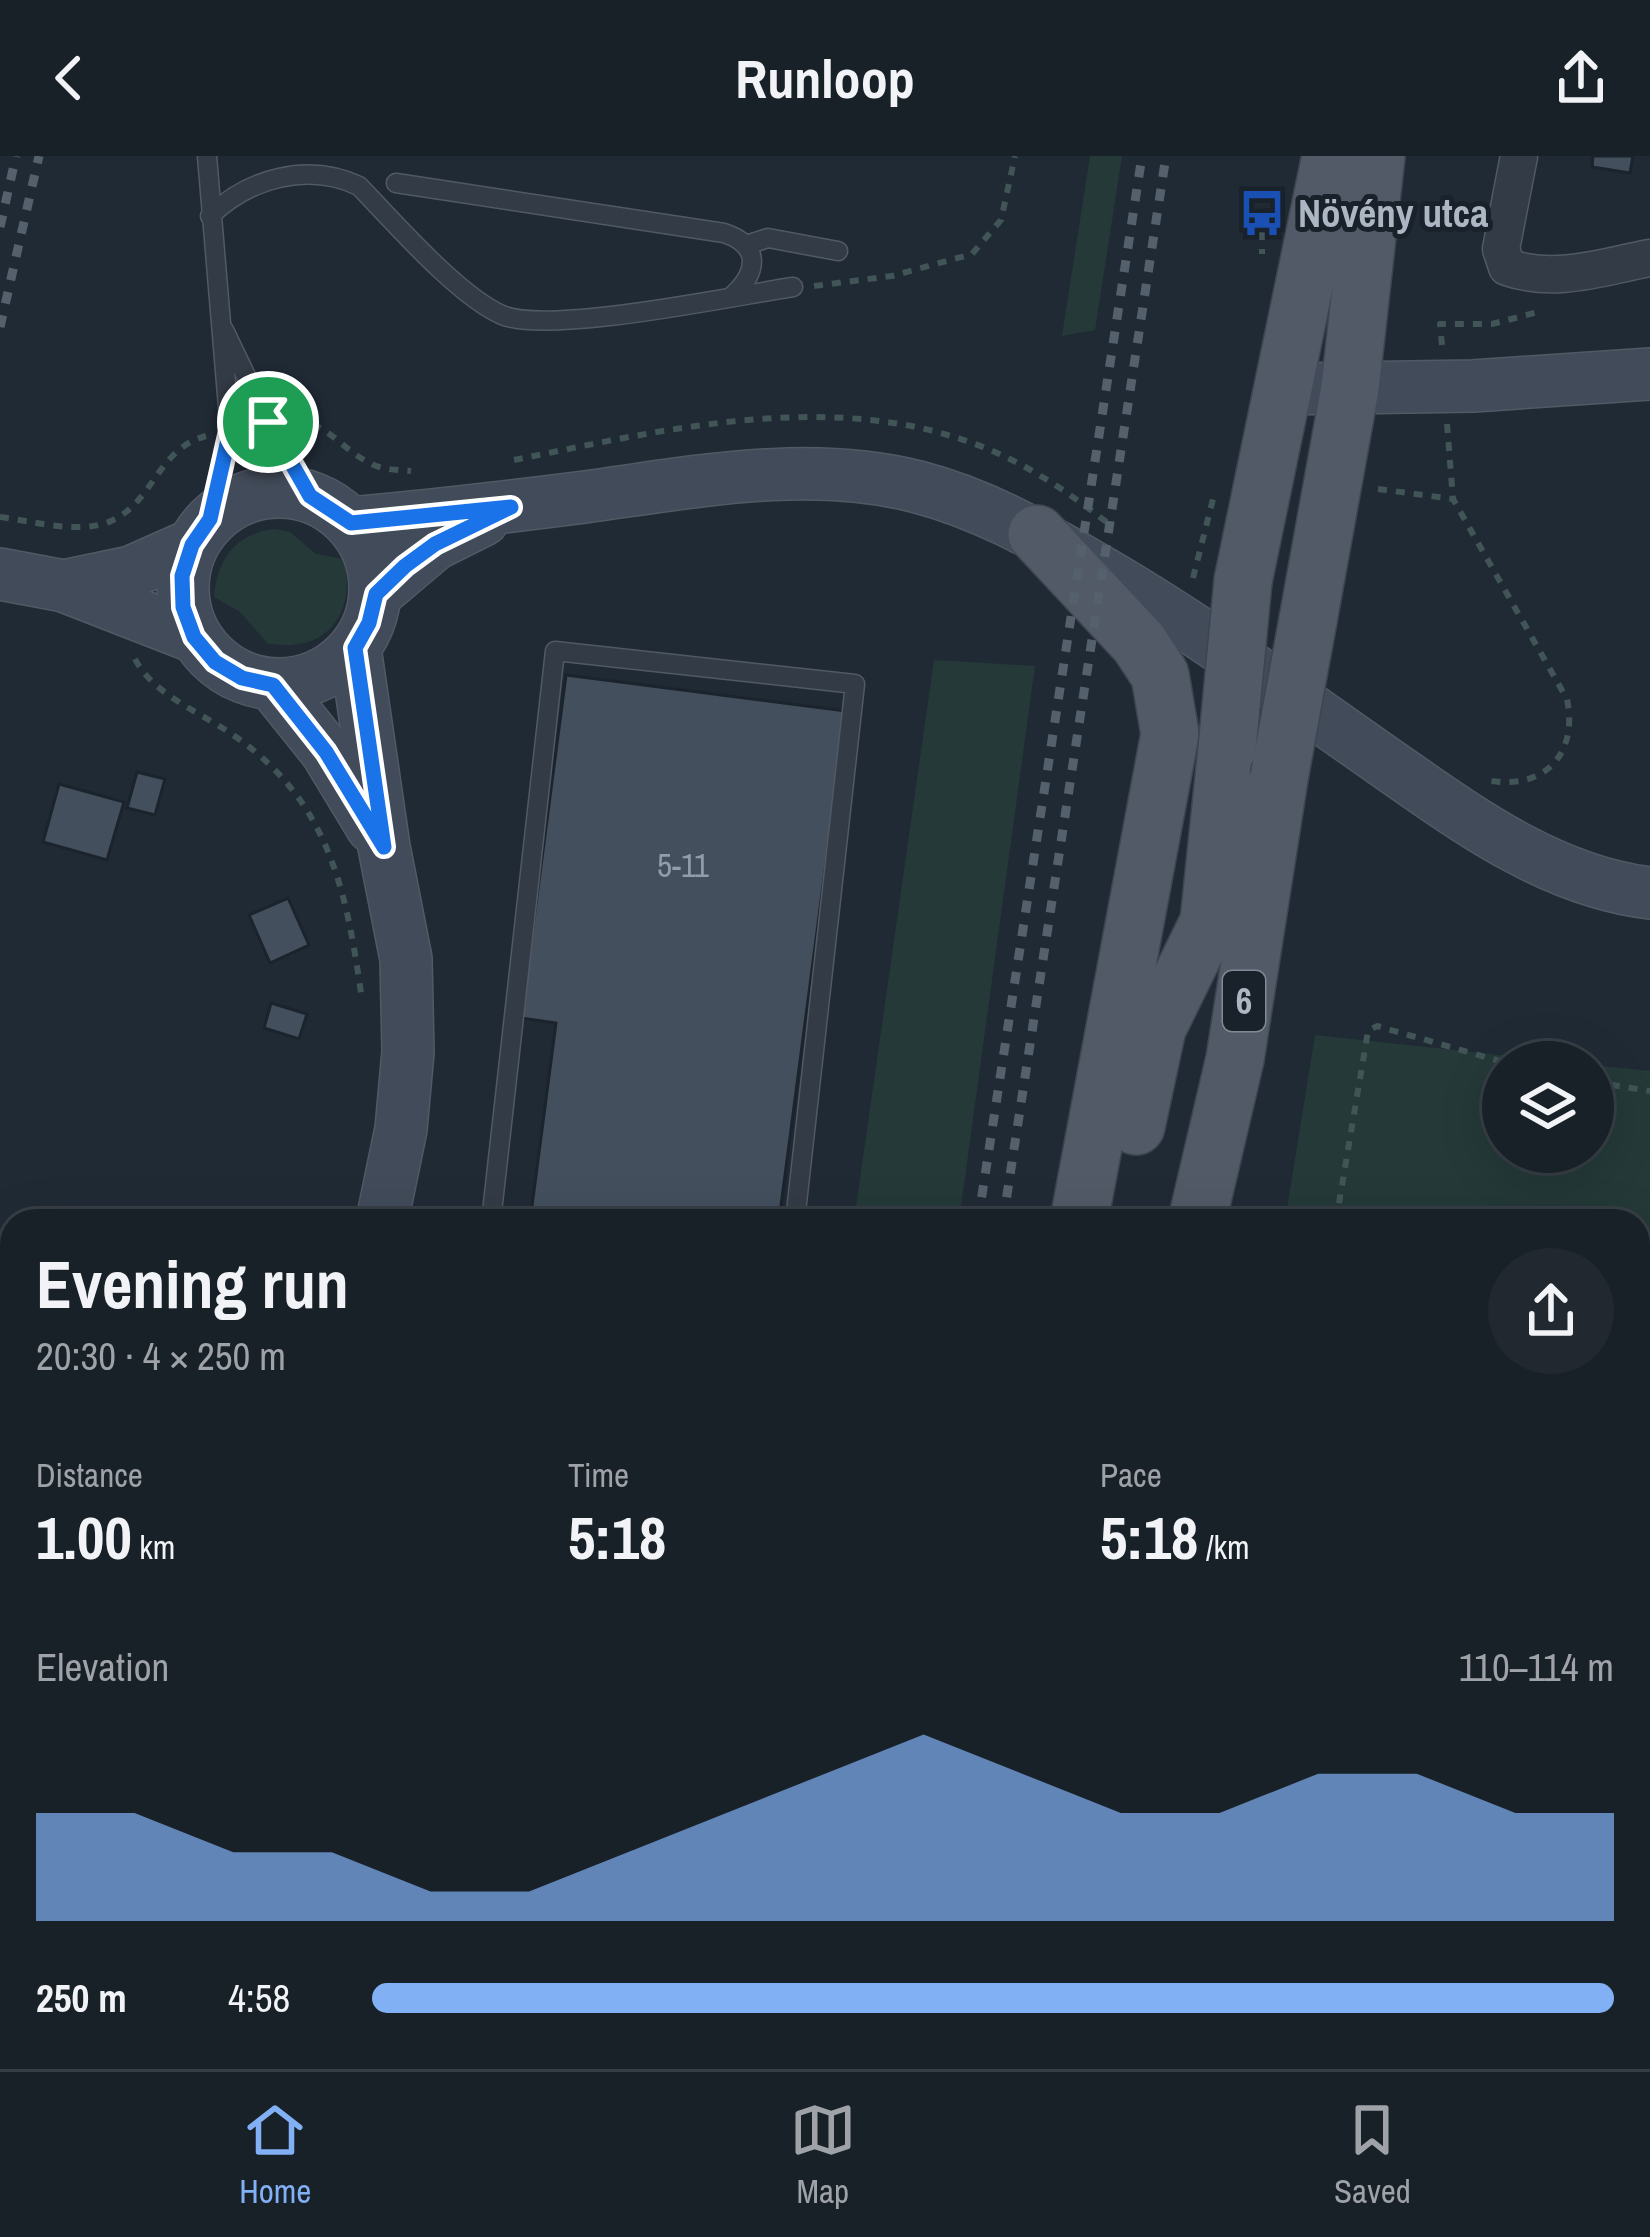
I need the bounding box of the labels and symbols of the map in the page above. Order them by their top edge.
place label: Növény utca [1298,187,1488,239]
bus stop icon: Növény utca [1237,188,1287,238]
pin [217,371,319,473]
house number: 5-11 [657,843,709,887]
road number: 6 [1223,971,1265,1031]

